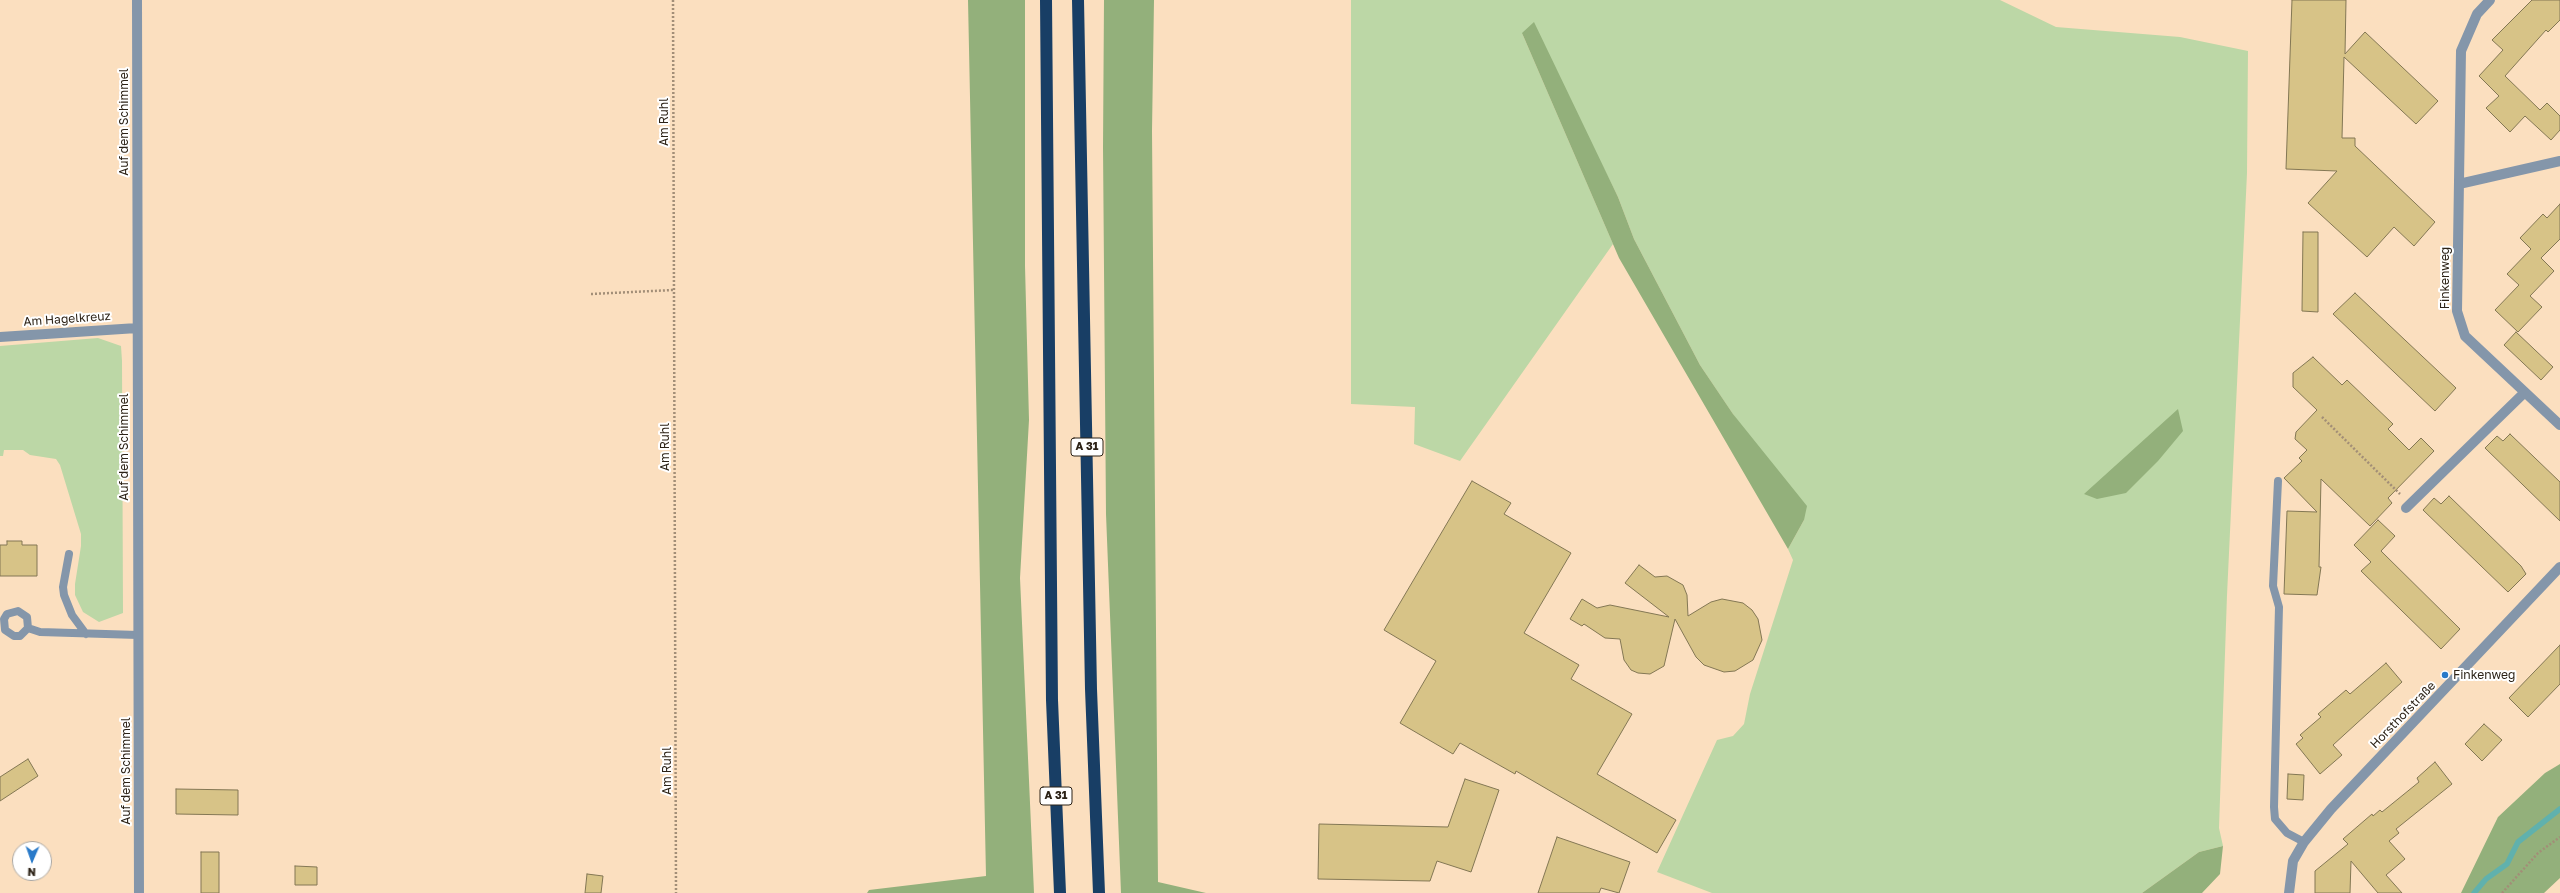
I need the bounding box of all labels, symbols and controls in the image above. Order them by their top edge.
street label: Auf dem Schimmel [117,68,131,176]
street label: Am Ruhl [657,98,671,146]
street label: Finkenweg [2438,247,2452,309]
street label: Am Hagelkreuz [23,309,111,329]
street label: Auf dem Schimmel [117,393,131,501]
street label: Am Ruhl [658,423,672,471]
road number: A 31 [1071,438,1103,456]
place label: Finkenweg [2453,668,2515,682]
marker: Finkenweg [2440,670,2450,680]
street label: Horsthofstraße [2367,679,2439,751]
street label: Auf dem Schimmel [119,717,133,825]
street label: Am Ruhl [660,747,674,795]
road number: A 31 [1040,787,1072,805]
north arrow [12,841,52,881]
text: N [27,866,36,879]

